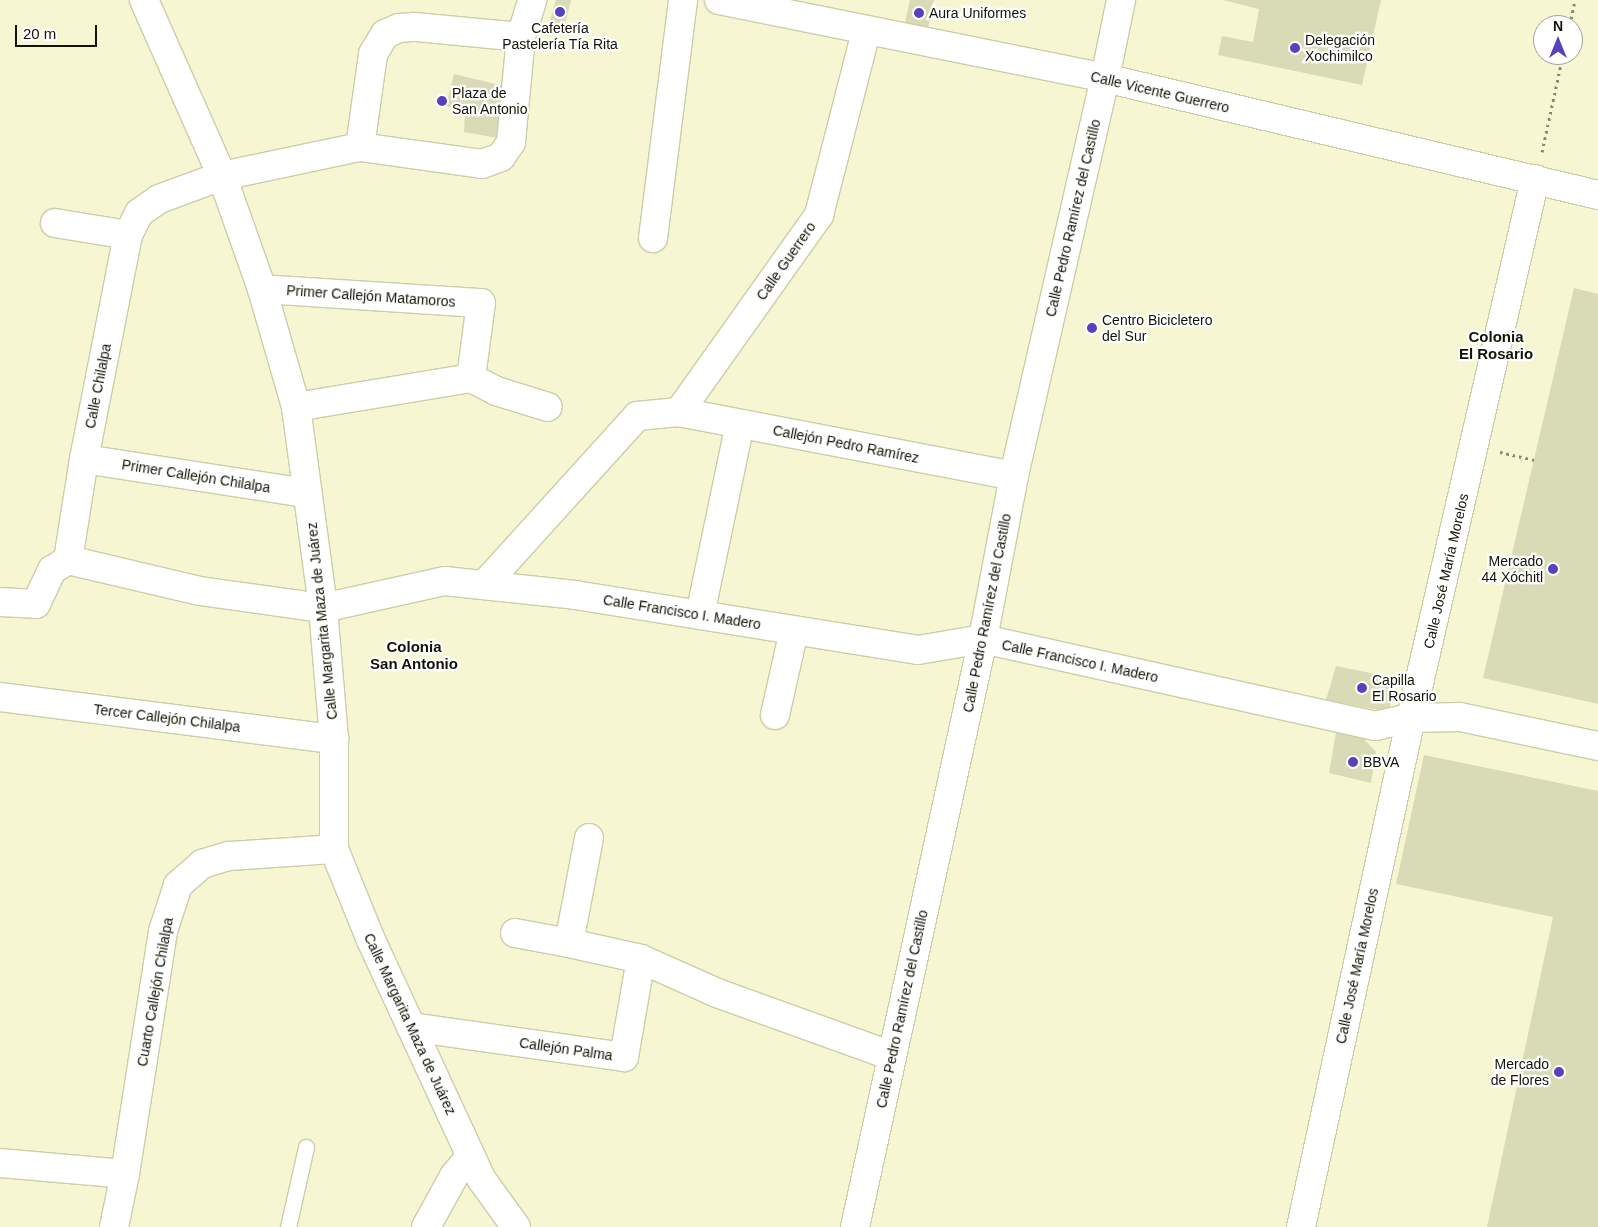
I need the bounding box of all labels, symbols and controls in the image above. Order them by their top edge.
place label: Aura Uniformes [929,5,1026,21]
marker: Cafetería Pastelería Tía Rita [554,6,566,18]
marker: Aura Uniformes [913,7,925,19]
scale bar [18,15,100,47]
north arrow [1533,15,1583,65]
text: N [1553,18,1563,34]
place label: Cafetería Pastelería Tía Rita [502,20,618,52]
text: 20 m [23,25,56,42]
place label: Delegación Xochimilco [1305,32,1375,64]
marker: Delegación Xochimilco [1289,42,1301,54]
street label: Calle Vicente Guerrero [1089,68,1231,116]
place label: Plaza de San Antonio [452,85,528,118]
marker: Plaza de San Antonio [436,95,448,107]
street label: Calle Pedro Ramírez del Castillo [1042,118,1104,318]
street label: Calle Guerrero [753,219,819,303]
street label: Primer Callejón Matamoros [286,282,456,310]
place label: Centro Bicicletero del Sur [1102,312,1212,344]
marker: Centro Bicicletero del Sur [1086,322,1098,334]
district label: Colonia El Rosario [1459,327,1533,362]
street label: Calle Chilalpa [82,342,114,430]
street label: Callejón Pedro Ramírez [771,422,921,466]
street label: Primer Callejón Chilalpa [121,456,271,496]
street label: Calle José María Morelos [1420,492,1472,650]
street label: Calle Pedro Ramírez del Castillo [959,512,1015,714]
street label: Calle Margarita Maza de Juárez [303,521,341,721]
place label: Mercado 44 Xóchitl [1482,553,1543,586]
marker: Mercado 44 Xóchitl [1547,563,1559,575]
street label: Calle Francisco I. Madero [602,591,762,633]
street label: Calle Francisco I. Madero [1000,636,1160,686]
district label: Colonia San Antonio [370,637,458,672]
place label: Capilla El Rosario [1372,672,1437,704]
marker: Capilla El Rosario [1356,682,1368,694]
street label: Tercer Callejón Chilalpa [93,701,241,735]
place label: BBVA [1363,754,1399,770]
marker: BBVA [1347,756,1359,768]
street label: Calle José María Morelos [1332,887,1382,1045]
street label: Calle Pedro Ramírez del Castillo [873,908,931,1110]
street label: Cuarto Callejón Chilalpa [134,916,176,1068]
street label: Calle Margarita Maza de Juárez [360,931,460,1117]
street label: Callejón Palma [518,1034,614,1064]
place label: Mercado de Flores [1491,1056,1549,1088]
marker: Mercado de Flores [1553,1066,1565,1078]

